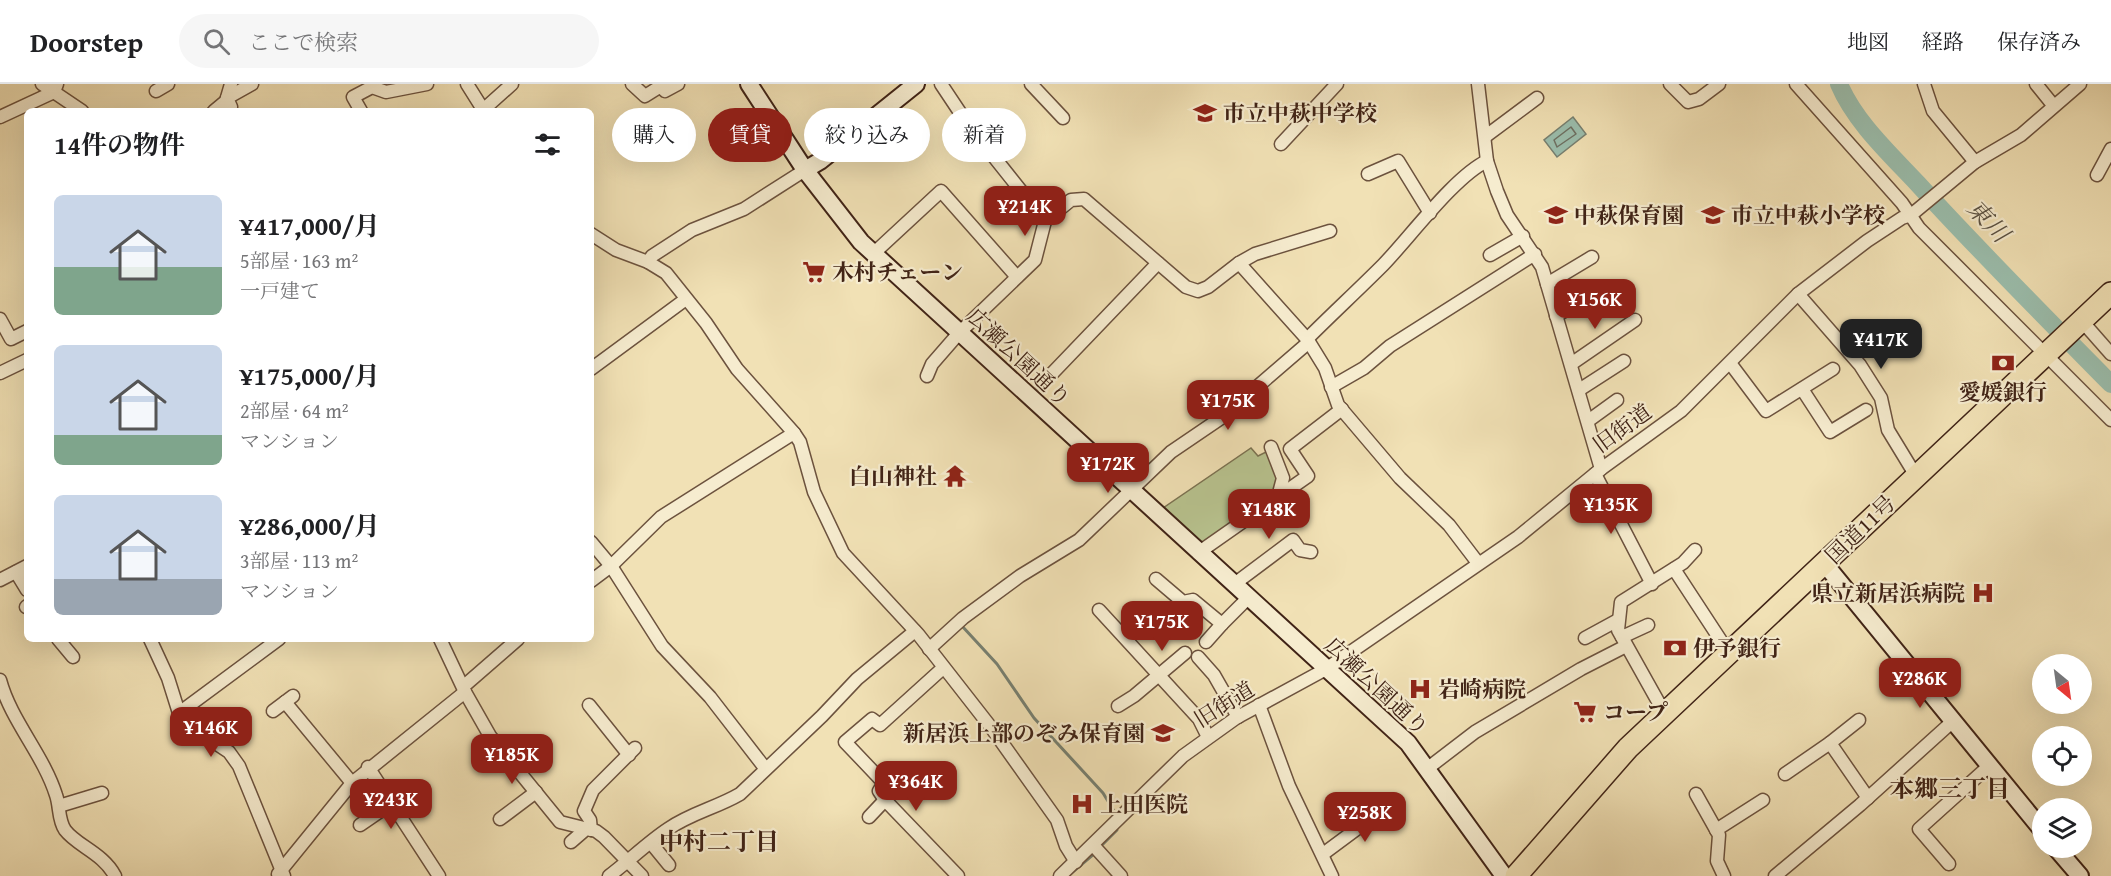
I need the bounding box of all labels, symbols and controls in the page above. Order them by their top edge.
search box [179,14,599,68]
text: Doorstep [30,21,143,62]
icon: search [200,25,233,58]
text: ここで検索 [248,26,358,58]
text: 地図 [1847,26,1889,57]
text: 経路 [1922,26,1964,57]
text: 保存済み [1997,26,2081,57]
place label: 市立中萩中学校 [1223,97,1377,129]
school or university icon: 市立中萩中学校 [1192,100,1218,126]
chip: 購入 [612,108,696,162]
chip: 賃貸 [708,108,792,162]
chip: 絞り込み [804,108,930,162]
chip: 新着 [942,108,1026,162]
text: 14件の物件 [54,125,185,164]
icon: filters [531,128,564,161]
pin: ¥214K [983,186,1067,237]
text: ¥214K [998,191,1052,220]
water label: 東川 [1959,191,2020,252]
place label: 中萩保育園 [1574,199,1684,231]
place label: 市立中萩小学校 [1731,199,1885,231]
school or university icon: 中萩保育園 [1543,202,1569,228]
school or university icon: 市立中萩小学校 [1700,202,1726,228]
text: ¥417,000/月 [240,206,380,245]
icon: home [102,219,174,291]
text: 5部屋 · 163 m² [240,246,358,275]
place label: 木村チェーン [832,256,963,288]
supermarket icon: 木村チェーン [801,259,827,285]
text: 一戸建て [240,276,320,305]
pin: ¥156K [1553,279,1637,330]
text: ¥156K [1568,284,1622,313]
street label: 広瀬公園通り [960,300,1078,414]
pin: ¥417K [1839,319,1923,370]
text: ¥417K [1854,324,1908,353]
bank icon: 愛媛銀行 [1990,350,2016,376]
text: ¥175,000/月 [240,356,380,395]
icon: home [102,369,174,441]
place label: 愛媛銀行 [1959,376,2047,408]
pin: ¥175K [1186,380,1270,431]
text: ¥175K [1201,385,1255,414]
text: 2部屋 · 64 m² [240,396,349,425]
street label: 旧街道 [1586,396,1658,460]
text: マンション [240,426,339,455]
pin: ¥172K [1066,443,1150,494]
text: ¥172K [1081,448,1135,477]
place label: 白山神社 [849,460,937,492]
temple icon: 白山神社 [942,463,968,489]
pin: ¥135K [1569,484,1653,535]
street label: 国道11号 [1818,487,1902,571]
pin: ¥148K [1227,489,1311,540]
text: ¥135K [1584,489,1638,518]
text: ¥148K [1242,494,1296,523]
text: ¥286,000/月 [240,506,380,545]
icon: home [102,519,174,591]
text: 3部屋 · 113 m² [240,546,358,575]
text: マンション [240,576,339,605]
place label: 県立新居浜病院 [1811,577,1965,609]
hospital icon: 県立新居浜病院 [1970,580,1996,606]
pin: ¥175K [1120,601,1204,652]
text: ¥175K [1135,606,1189,635]
street label: 広瀬公園通り [1318,629,1436,743]
place label: 伊予銀行 [1693,632,1781,664]
bank icon: 伊予銀行 [1662,635,1688,661]
north arrow [2032,654,2092,714]
map controls [2032,654,2092,858]
pin: ¥286K [1878,658,1962,709]
text: ¥286K [1893,663,1947,692]
street label: 旧街道 [1188,673,1260,735]
place label: 岩崎病院 [1438,673,1526,705]
hospital icon: 岩崎病院 [1407,676,1433,702]
place label: コープ [1603,696,1668,728]
supermarket icon: コープ [1572,699,1598,725]
pin: ¥146K [169,707,253,758]
text: ¥146K [184,712,238,741]
place label: 新居浜上部のぞみ保育園 [903,717,1145,749]
school or university icon: 新居浜上部のぞみ保育園 [1150,720,1176,746]
button: locate [2032,726,2092,786]
pin: ¥185K [470,734,554,785]
text: ¥185K [485,739,539,768]
pin: ¥364K [874,761,958,812]
text: ¥364K [889,766,943,795]
district label: 本郷三丁目 [1890,771,2010,806]
pin: ¥243K [349,779,433,830]
text: ¥243K [364,784,418,813]
place label: 上田医院 [1100,788,1188,820]
hospital icon: 上田医院 [1069,791,1095,817]
pin: ¥258K [1323,792,1407,843]
text: ¥258K [1338,797,1392,826]
button: layers [2032,798,2092,858]
district label: 中村二丁目 [659,824,779,859]

